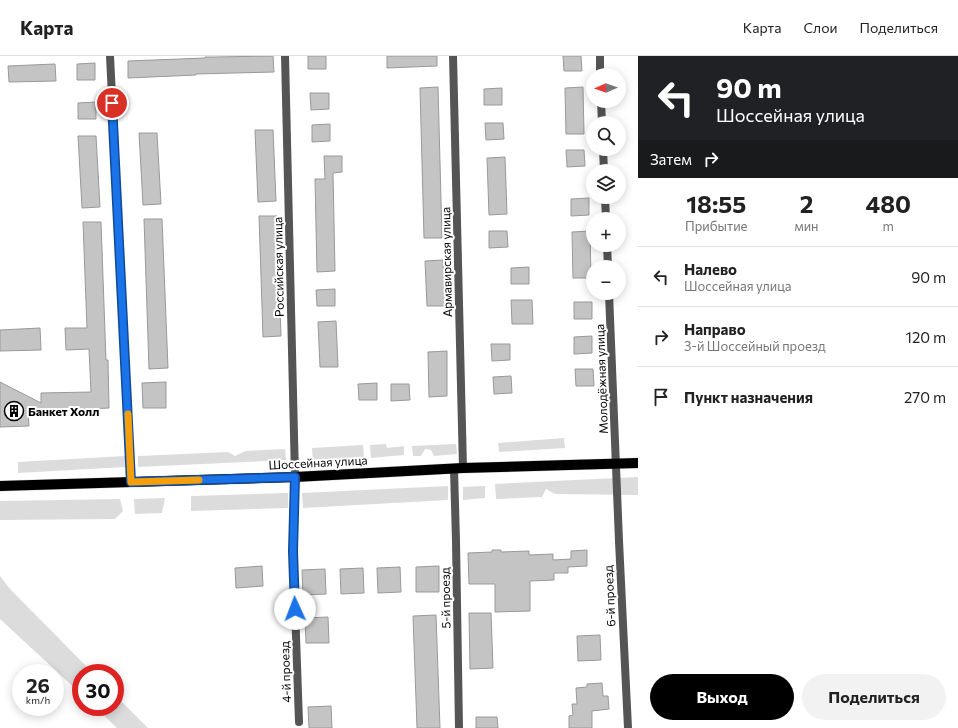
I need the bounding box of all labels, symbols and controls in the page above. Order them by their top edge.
text: Карта [20,16,73,39]
text: Карта [743,19,781,36]
text: Слои [803,19,838,36]
text: Поделиться [860,19,938,36]
north arrow [586,68,626,108]
map controls [586,68,626,300]
text: 90 m [716,70,782,104]
icon: left [650,72,702,124]
pin [95,86,129,120]
icon: arrive [101,92,123,114]
text: Шоссейная улица [716,104,865,126]
button: search [586,116,626,156]
icon: right [700,148,722,170]
text: Затем [650,150,692,168]
button: layers [586,164,626,204]
text: 18:55 [686,189,746,218]
text: 2 [800,189,813,218]
text: 480 [865,189,911,218]
street label: Армавирская улица [438,207,454,317]
button: + [586,212,626,252]
street label: Российская улица [270,217,286,317]
text: Прибытие [685,218,747,234]
text: мин [794,218,819,234]
text: m [883,218,894,234]
button: − [586,260,626,300]
text: Налево [684,260,737,278]
icon: left [650,266,672,288]
text: 90 m [911,268,946,286]
text: Шоссейная улица [684,278,792,294]
text: Направо [684,320,746,338]
street label: Молодёжная улица [592,324,610,434]
icon: right [650,326,672,348]
text: 120 m [906,328,946,346]
text: 3-й Шоссейный проезд [684,338,826,354]
icon: arrive [650,386,672,408]
text: Пункт назначения [684,388,813,406]
text: 270 m [904,388,946,406]
building icon: Банкет Холл [3,400,25,422]
place label: Банкет Холл [28,404,99,418]
street label: Шоссейная улица [268,452,368,472]
street label: 6-й проезд [600,565,618,627]
street label: 5-й проезд [437,567,453,629]
position arrow [274,588,316,630]
street label: 4-й проезд [277,641,293,703]
speed limit sign: 30 [72,664,124,716]
text: 26 [26,673,50,697]
button: Выход [650,674,794,720]
button: Поделиться [802,674,946,720]
text: km/h [26,694,50,706]

